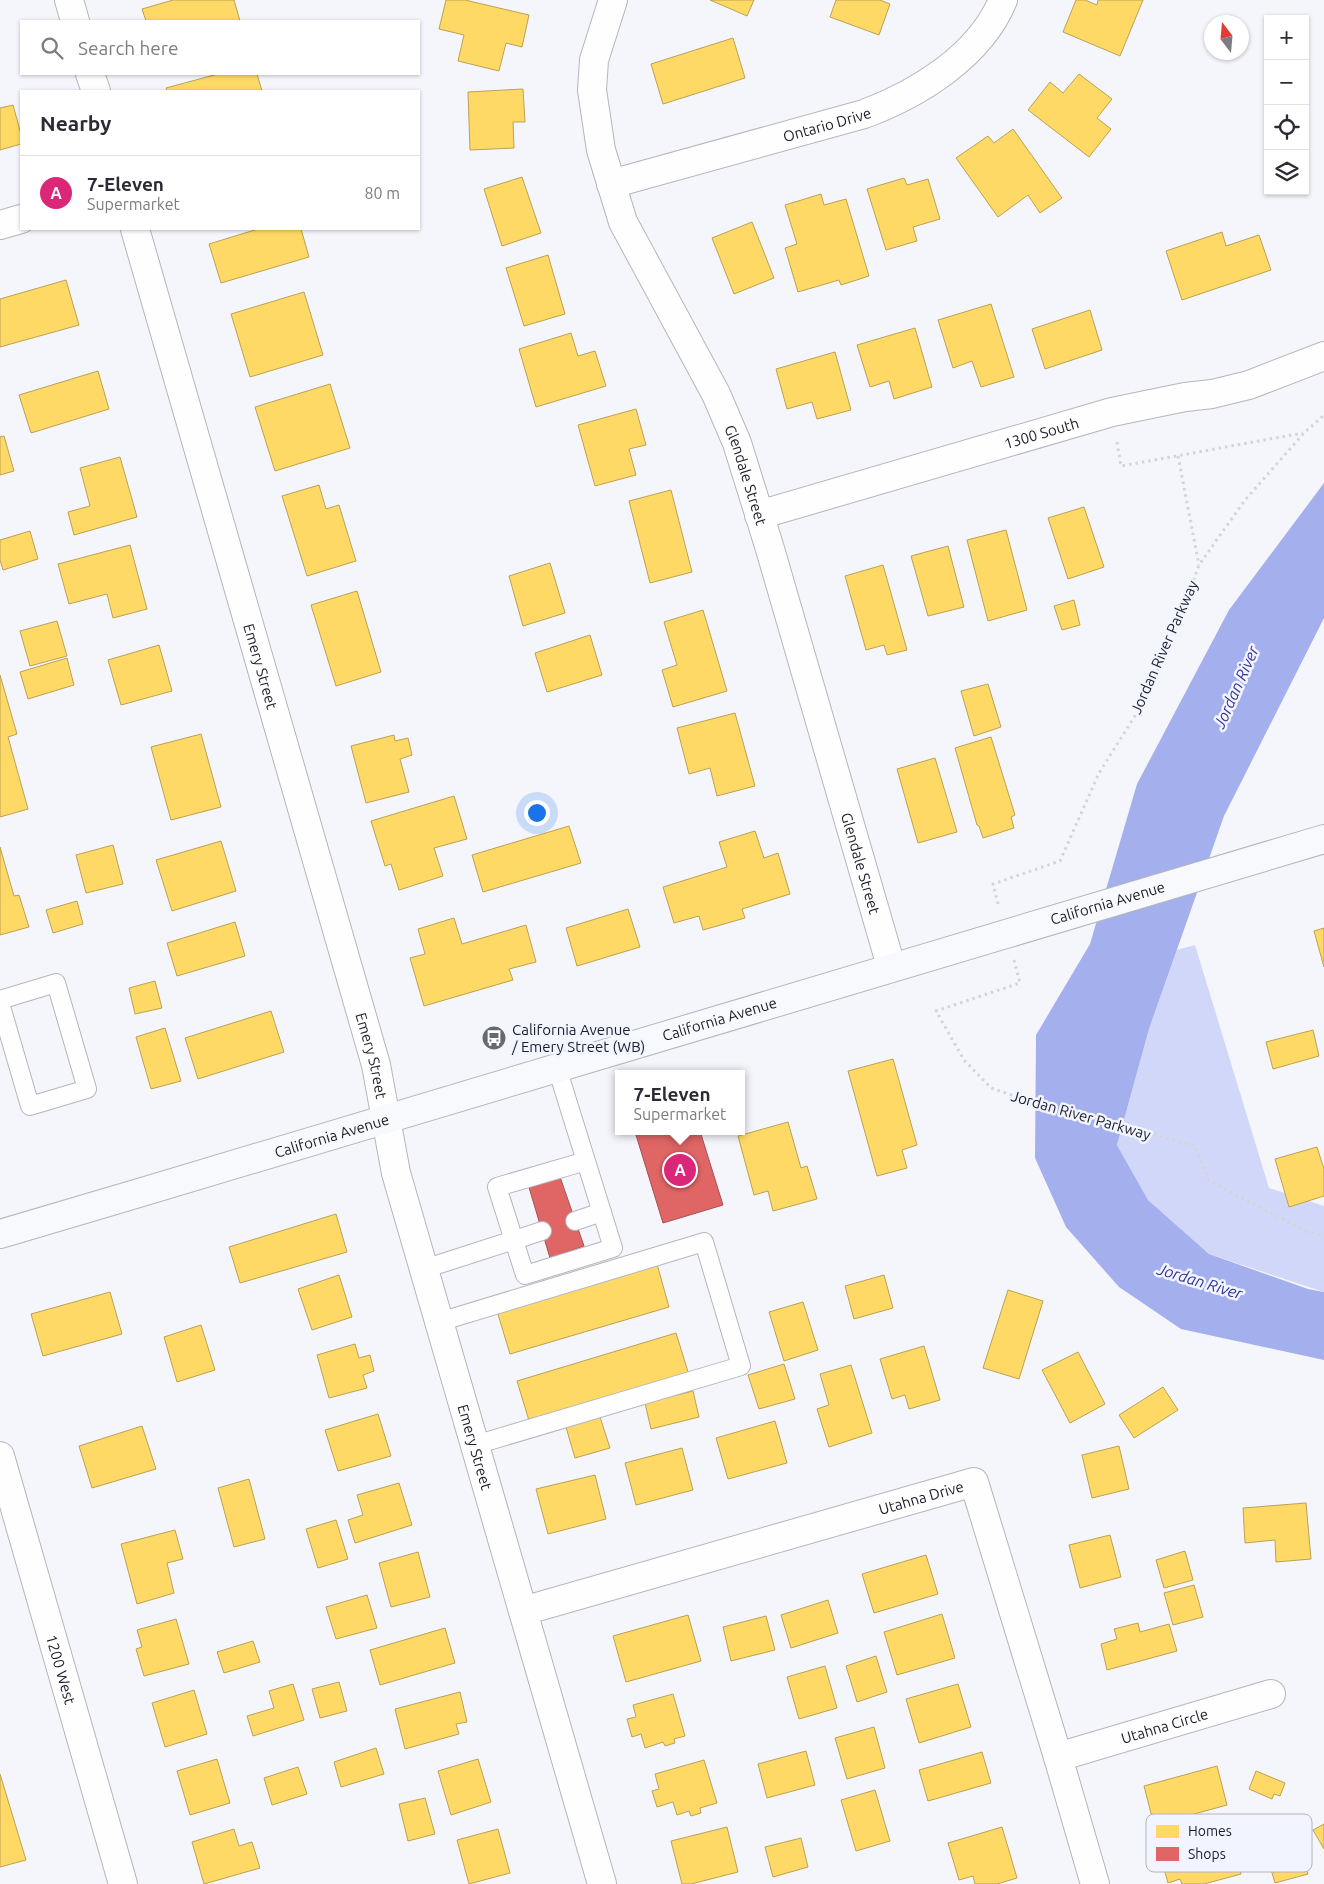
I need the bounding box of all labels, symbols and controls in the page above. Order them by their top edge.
north arrow [1204,15,1249,60]
map controls [1264,15,1309,195]
button: + [1264,15,1309,60]
search box [20,20,420,75]
icon: search [38,34,66,62]
text: Search here [78,37,178,59]
button: − [1264,60,1309,105]
street label: Ontario Drive [781,104,873,145]
button: locate [1264,105,1309,150]
text: Nearby [40,111,111,135]
button: layers [1264,150,1309,195]
text: 7-Eleven [87,173,164,195]
text: A [50,184,62,202]
text: 80 m [364,184,400,202]
text: Supermarket [87,195,180,213]
street label: 1300 South [1002,414,1081,452]
street label: Glendale Street [722,422,771,527]
street label: Jordan River Parkway [1127,578,1201,716]
street label: Emery Street [241,621,281,711]
water label: Jordan River [1209,642,1262,732]
your location [524,800,550,826]
street label: Glendale Street [838,811,884,916]
street label: California Avenue [1048,877,1167,927]
street label: California Avenue [660,993,779,1044]
street label: Emery Street [353,1011,391,1100]
place label: California Avenue / Emery Street (WB) [511,1021,645,1055]
bus stop icon: California Avenue / Emery Street (WB) [481,1025,507,1051]
popup [615,1070,745,1135]
text: 7-Eleven [634,1083,711,1105]
street label: Jordan River Parkway [1009,1087,1153,1143]
text: Supermarket [634,1105,726,1123]
street label: California Avenue [272,1110,391,1160]
pin: A [664,1151,696,1189]
water label: Jordan River [1154,1259,1246,1303]
street label: Emery Street [455,1402,496,1492]
street label: Utahna Drive [877,1477,966,1517]
street label: 1200 West [43,1633,79,1706]
street label: Utahna Circle [1119,1705,1210,1746]
legend [1146,1814,1312,1872]
text: Homes [1188,1823,1232,1839]
text: Shops [1188,1846,1226,1862]

